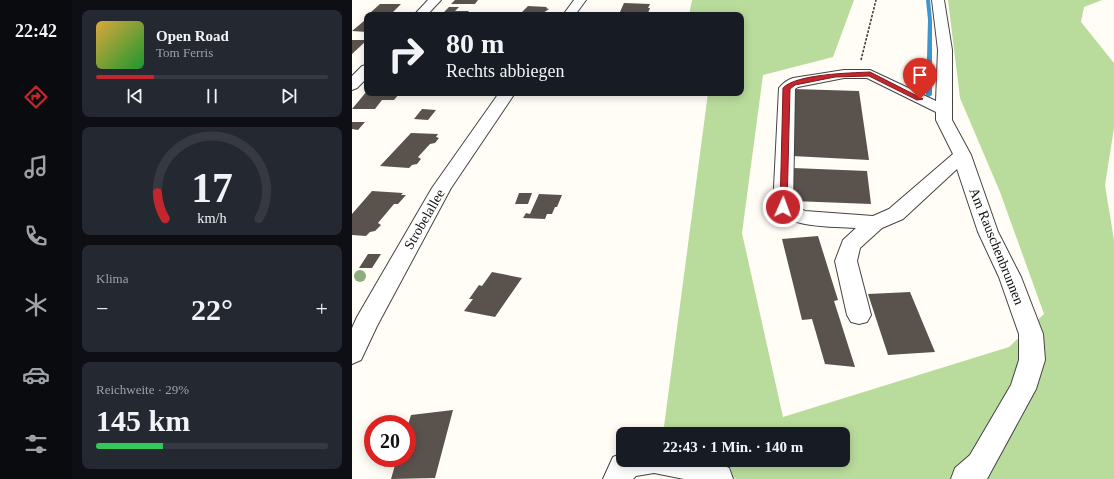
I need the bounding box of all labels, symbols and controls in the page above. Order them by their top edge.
text: 22:42 [15,21,57,41]
text: Open Road [156,28,229,44]
icon: right [380,28,432,80]
text: 80 m [446,28,504,59]
text: Tom Ferris [156,45,213,60]
pin [903,58,937,99]
text: Rechts abbiegen [446,61,564,81]
icon: arrive [909,64,931,86]
icon: directions [22,83,50,111]
icon: previous [124,85,146,107]
icon: pause [201,85,223,107]
icon: next [278,85,300,107]
icon: music [22,153,50,181]
text: 17 [191,165,233,211]
position arrow [762,186,804,228]
street label: Am Rauschenbrunnen [966,186,1027,307]
street label: Strobelallee [401,187,448,252]
text: km/h [197,209,227,225]
icon: phone [22,222,50,250]
text: Klima [96,271,129,286]
icon: climate [22,291,50,319]
text: 22° [191,293,233,326]
text: − [96,296,108,321]
text: + [316,296,328,321]
icon: car [22,361,50,389]
text: Reichweite · 29% [96,382,189,397]
text: 145 km [96,404,190,437]
speed limit sign: 20 [364,415,416,467]
icon: filters [22,430,50,458]
text: 22:43 · 1 Min. · 140 m [663,439,803,455]

